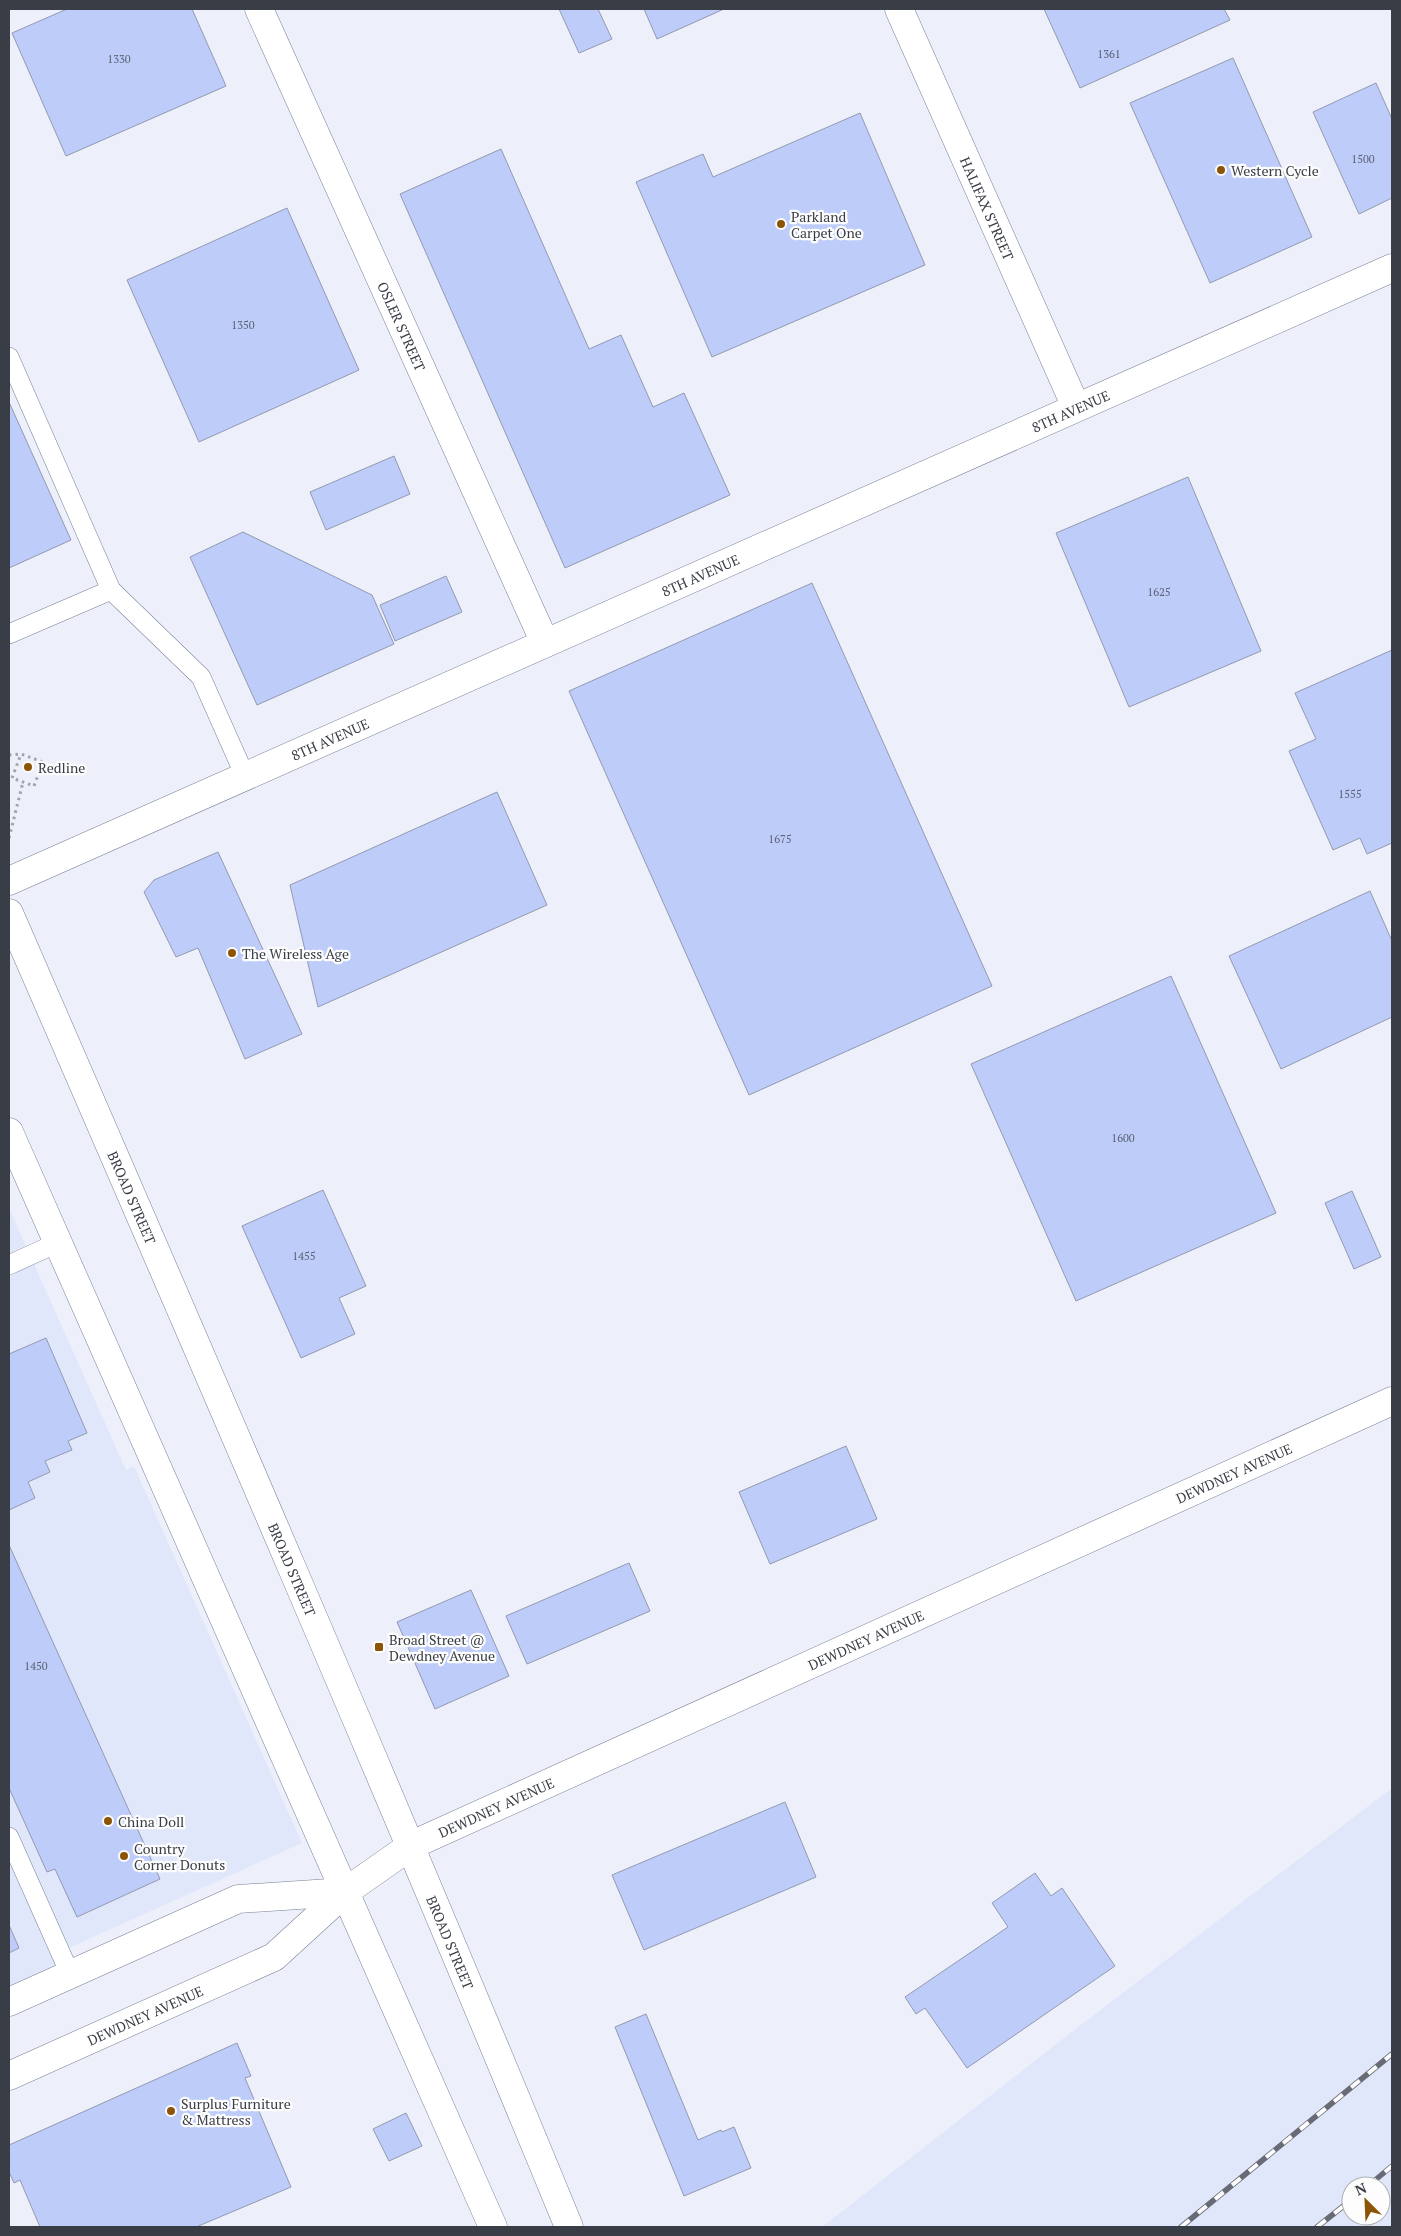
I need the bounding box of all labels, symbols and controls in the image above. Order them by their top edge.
house number: 1361 [1097,47,1121,61]
house number: 1330 [107,52,131,66]
house number: 1500 [1351,152,1375,166]
street label: HALIFAX STREET [956,154,1019,263]
place label: Western Cycle [1231,161,1319,180]
marker: Western Cycle [1215,164,1227,176]
place label: Parkland Carpet One [791,207,862,242]
marker: Parkland Carpet One [775,218,787,230]
street label: OSLER STREET [374,278,431,374]
house number: 1350 [231,318,255,332]
street label: 8TH AVENUE [1029,385,1112,436]
street label: 8TH AVENUE [658,549,742,600]
house number: 1625 [1147,585,1171,599]
street label: 8TH AVENUE [288,713,372,764]
place label: Redline [38,758,85,777]
marker: Redline [22,761,34,773]
house number: 1555 [1338,787,1362,801]
house number: 1675 [768,832,792,846]
place label: The Wireless Age [242,944,349,963]
marker: The Wireless Age [226,947,238,959]
house number: 1600 [1111,1131,1135,1145]
street label: BROAD STREET [104,1148,161,1247]
house number: 1455 [292,1249,316,1263]
street label: DEWDNEY AVENUE [1173,1438,1295,1507]
street label: BROAD STREET [264,1520,321,1619]
street label: DEWDNEY AVENUE [805,1605,927,1674]
place label: Broad Street @ Dewdney Avenue [389,1630,495,1665]
marker: Broad Street @ Dewdney Avenue [373,1641,385,1653]
house number: 1450 [24,1659,48,1673]
street label: DEWDNEY AVENUE [435,1773,557,1842]
place label: China Doll [118,1812,184,1831]
marker: China Doll [102,1815,114,1827]
place label: Country Corner Donuts [134,1839,225,1874]
marker: Country Corner Donuts [118,1850,130,1862]
street label: BROAD STREET [423,1893,479,1992]
street label: DEWDNEY AVENUE [84,1981,206,2049]
place label: Surplus Furniture & Mattress [181,2094,291,2129]
marker: Surplus Furniture & Mattress [165,2105,177,2117]
north arrow [1341,2176,1391,2226]
text: N [1352,2178,1370,2200]

